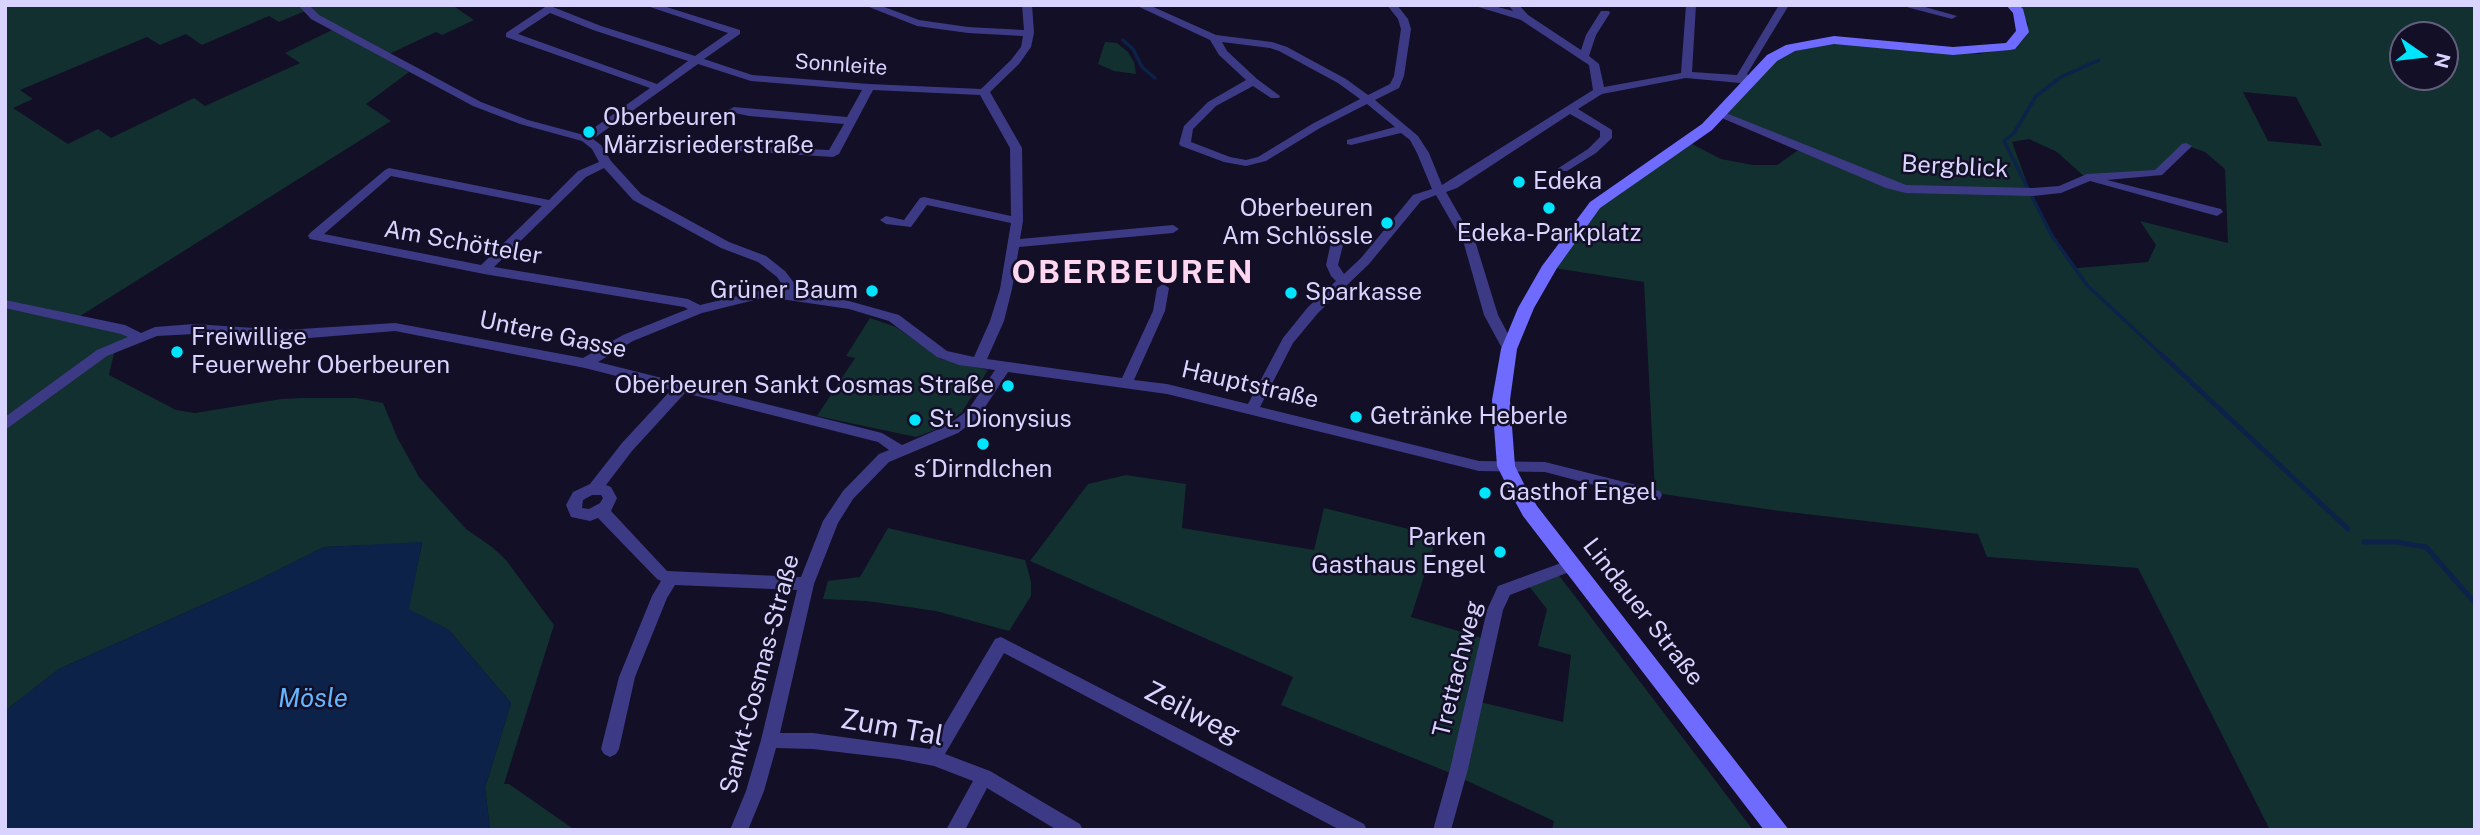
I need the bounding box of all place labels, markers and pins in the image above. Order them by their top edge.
place label: Oberbeuren Märzisriederstraße [603,104,814,160]
marker: Oberbeuren Märzisriederstraße [581,124,597,140]
place label: Edeka [1533,168,1602,196]
marker: Edeka [1511,174,1527,190]
place label: Oberbeuren Am Schlössle [1222,195,1373,251]
marker: Edeka-Parkplatz [1541,200,1557,216]
marker: Oberbeuren Am Schlössle [1379,215,1395,231]
place label: Edeka-Parkplatz [1457,220,1641,248]
place label: Grüner Baum [710,277,858,305]
place label: Sparkasse [1305,279,1422,307]
marker: Grüner Baum [864,283,880,299]
marker: Sparkasse [1283,285,1299,301]
place label: Freiwillige Feuerwehr Oberbeuren [191,324,450,380]
marker: Freiwillige Feuerwehr Oberbeuren [169,344,185,360]
place label: Oberbeuren Sankt Cosmas Straße [615,372,994,400]
marker: Oberbeuren Sankt Cosmas Straße [1000,378,1016,394]
place label: Getränke Heberle [1370,403,1568,431]
place label: St. Dionysius [929,406,1072,434]
marker: Getränke Heberle [1348,409,1364,425]
marker: St. Dionysius [907,412,923,428]
marker: s´Dirndlchen [975,436,991,452]
place label: s´Dirndlchen [914,456,1052,484]
place label: Gasthof Engel [1499,479,1657,507]
marker: Gasthof Engel [1477,485,1493,501]
place label: Parken Gasthaus Engel [1311,524,1486,580]
marker: Parken Gasthaus Engel [1492,544,1508,560]

